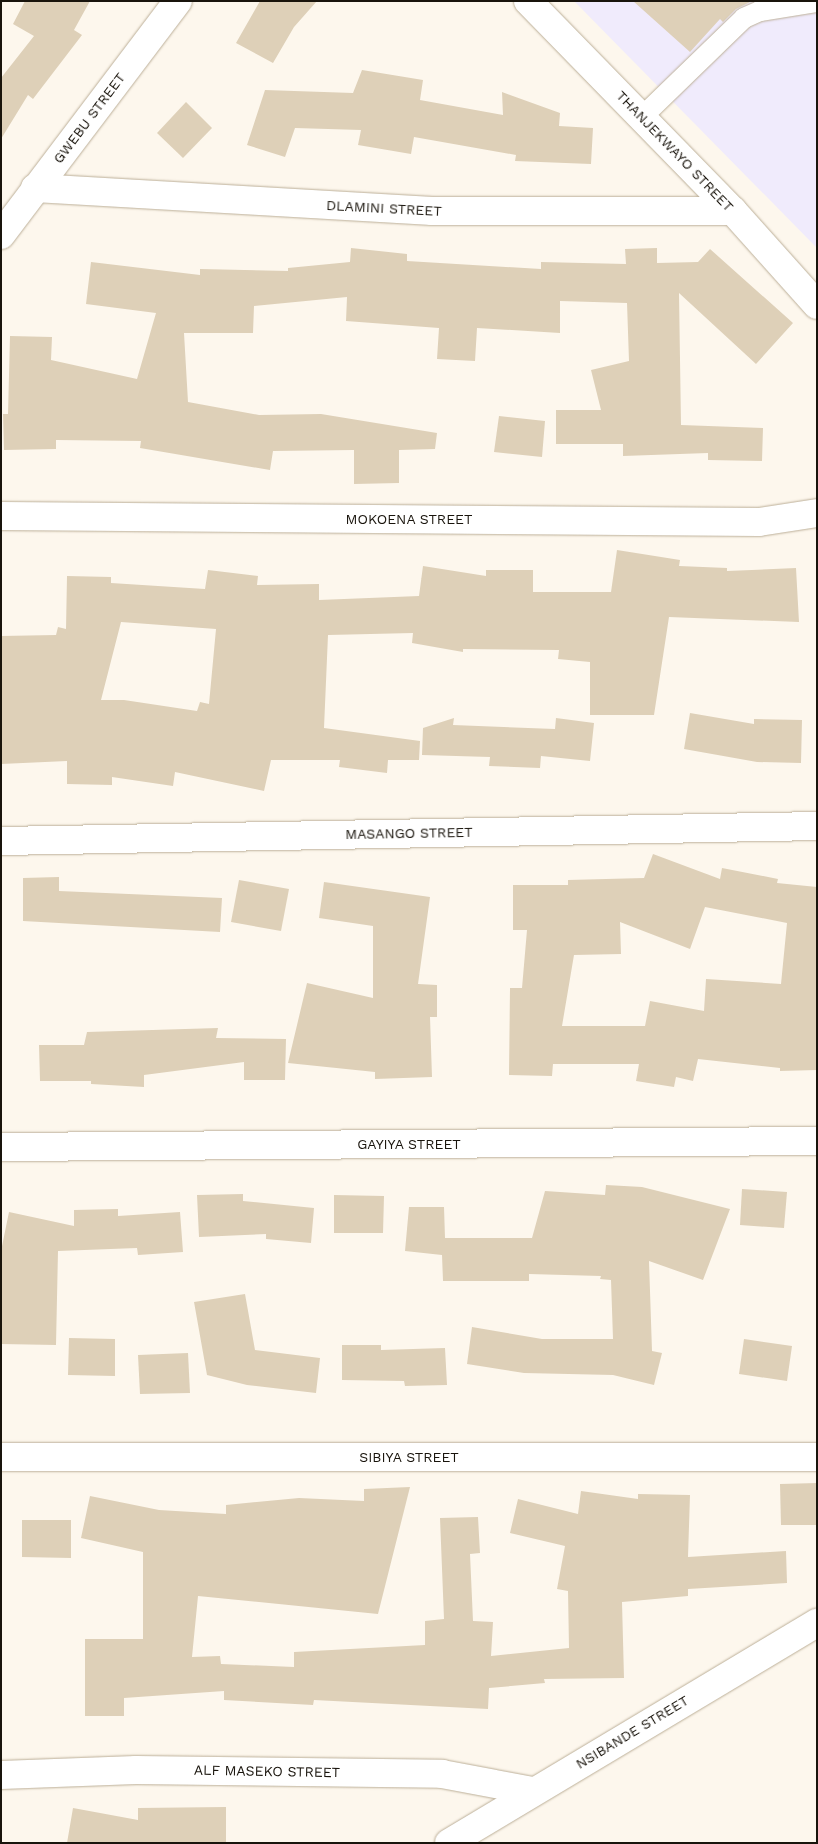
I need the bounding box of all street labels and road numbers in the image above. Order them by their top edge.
street label: GWEBU STREET [50,69,128,167]
street label: THANJEKWAYO STREET [613,87,737,215]
street label: DLAMINI STREET [326,197,442,219]
street label: MOKOENA STREET [345,511,473,527]
street label: MASANGO STREET [345,823,473,843]
street label: GAYIYA STREET [357,1136,461,1152]
street label: SIBIYA STREET [359,1449,459,1465]
street label: NSIBANDE STREET [573,1692,691,1772]
street label: ALF MASEKO STREET [194,1761,340,1781]

